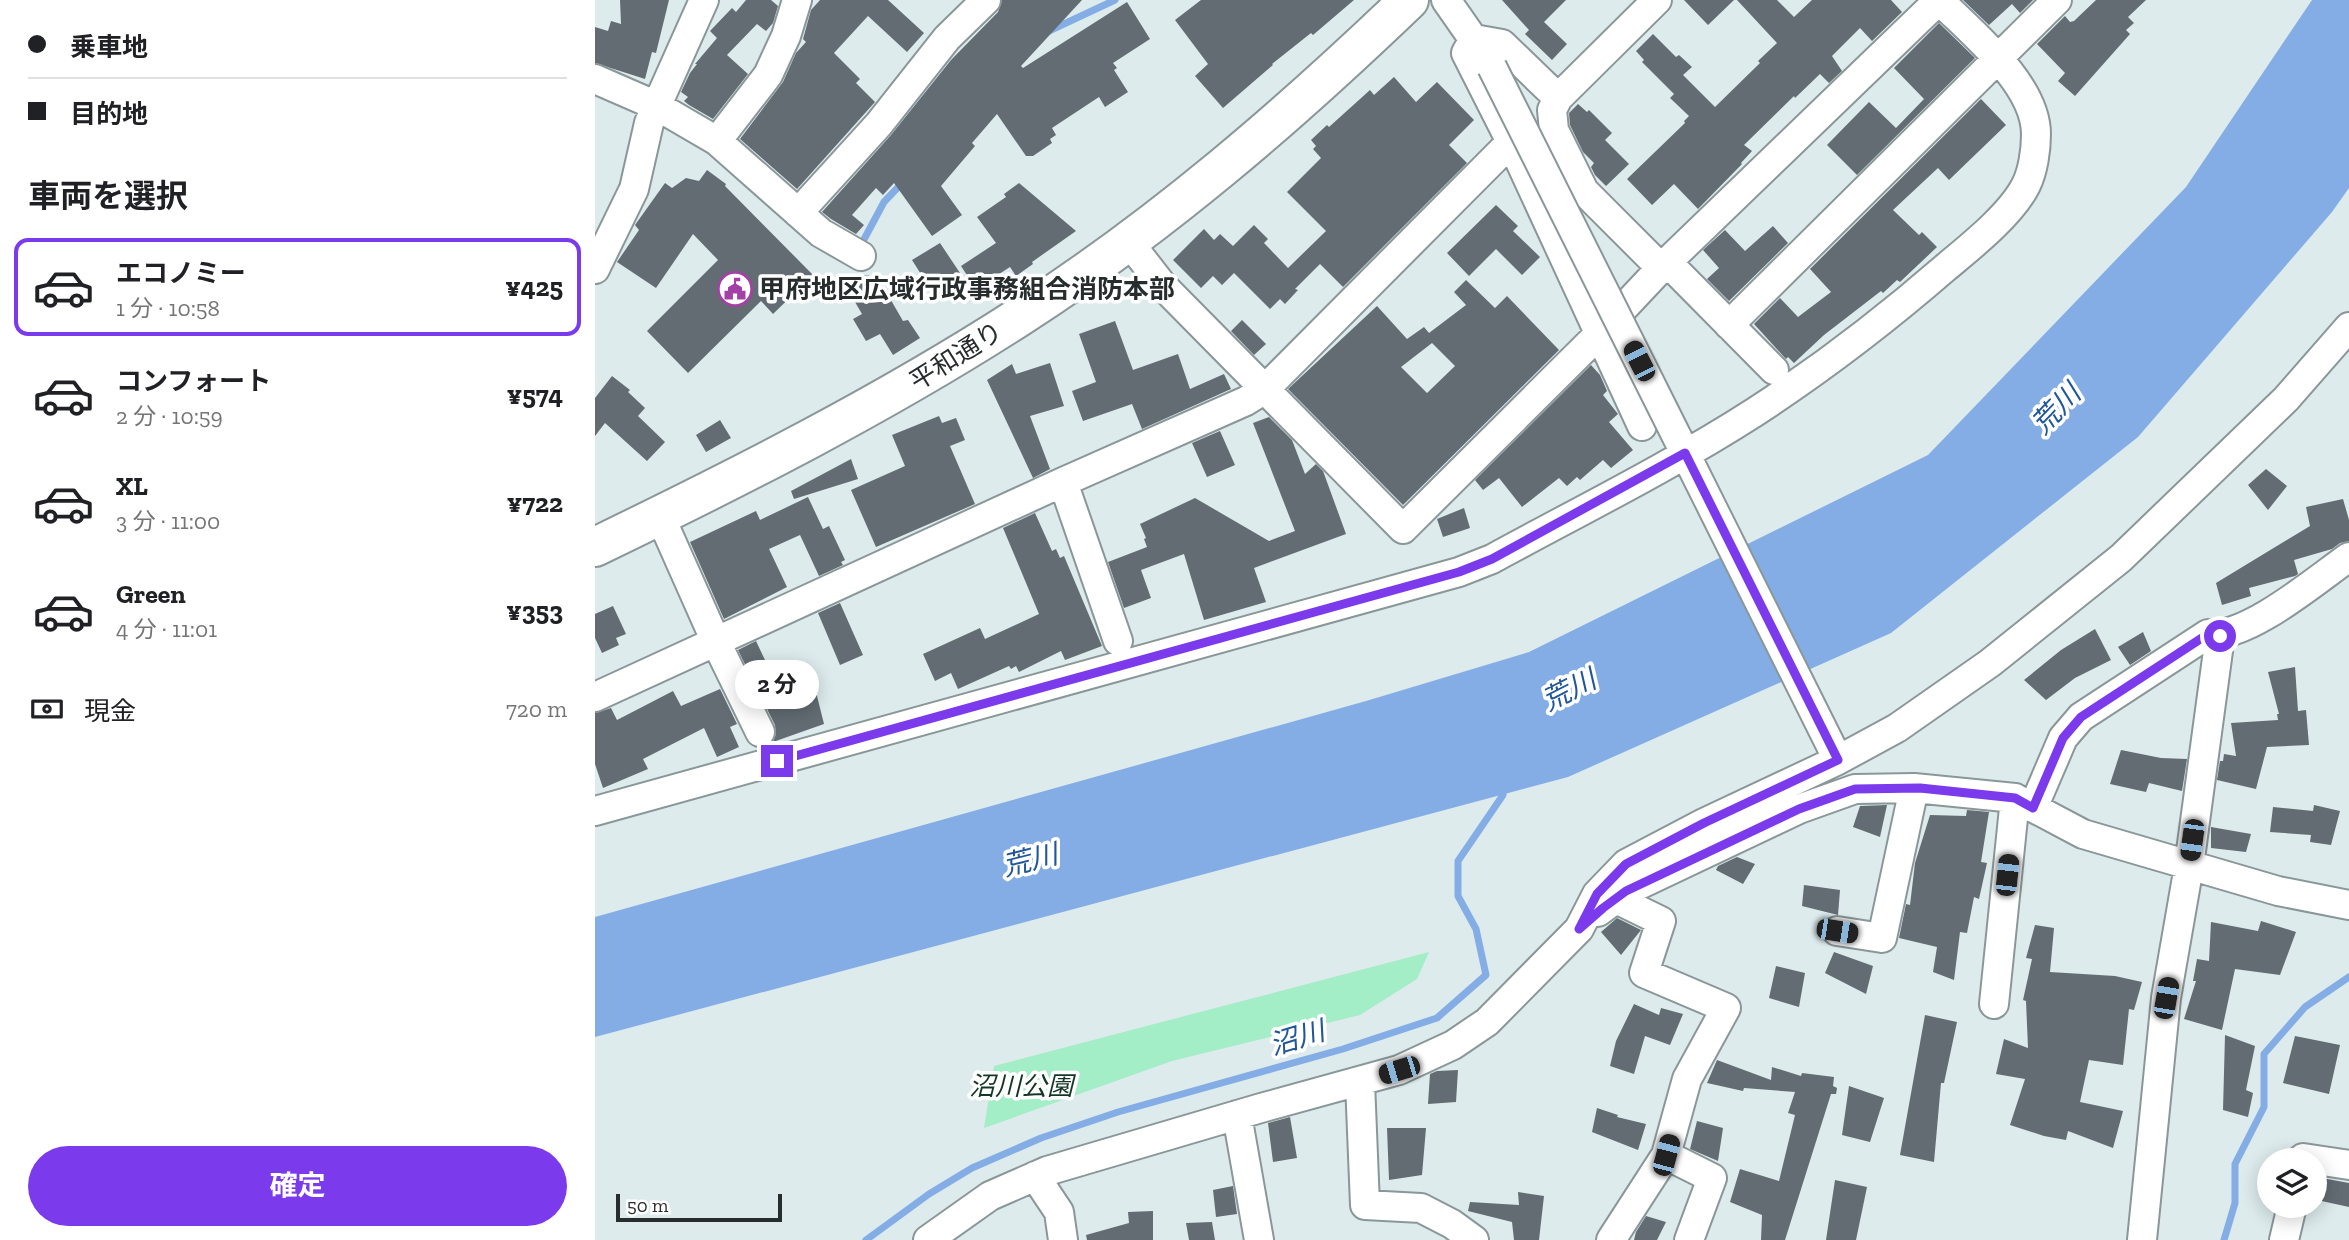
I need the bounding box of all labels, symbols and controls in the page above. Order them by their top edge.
text: 乗車地 [70,31,148,63]
text: 目的地 [70,98,148,130]
text: 車両を選択 [28,177,188,215]
icon: car [32,256,95,319]
text: エコノミー [116,257,246,289]
public building icon: 甲府地区広域行政事務組合消防本部 [716,270,754,308]
text: ¥425 [505,271,563,303]
place label: 甲府地区広域行政事務組合消防本部 [759,273,1175,305]
text: 1 分 · 10:58 [116,294,220,322]
street label: 平和通り [903,315,1009,397]
car [1621,338,1658,384]
icon: car [32,364,95,427]
text: コンフォート [116,365,271,397]
water label: 荒川 [2025,375,2089,441]
text: ¥574 [507,379,563,411]
text: 2 分 · 10:59 [116,402,223,430]
text: XL [116,470,148,502]
icon: car [32,472,95,535]
text: ¥722 [507,487,563,519]
text: 3 分 · 11:00 [116,507,220,535]
text: Green [116,578,186,610]
icon: car [32,580,95,643]
text: ¥353 [506,595,563,627]
text: 4 分 · 11:01 [116,615,217,643]
route start [2204,620,2236,652]
callout: 2 分 [735,660,819,708]
water label: 荒川 [1537,661,1604,717]
text: 2 分 [757,670,797,698]
icon: cash [28,690,66,728]
text: 現金 [84,695,136,727]
text: 720 m [506,695,567,723]
route end [761,745,793,777]
car [2179,818,2206,862]
water label: 荒川 [999,836,1064,883]
car [1995,853,2020,897]
car [1815,917,1860,945]
car [2153,975,2180,1021]
water label: 沼川 [1265,1013,1331,1062]
car [1376,1054,1423,1086]
park label: 沼川公園 [969,1070,1077,1102]
car [1651,1132,1682,1178]
button: 確定 [28,1146,567,1226]
map controls [2257,1148,2327,1218]
button: layers [2257,1148,2327,1218]
scale bar [616,1191,782,1223]
text: 50 m [627,1194,668,1217]

